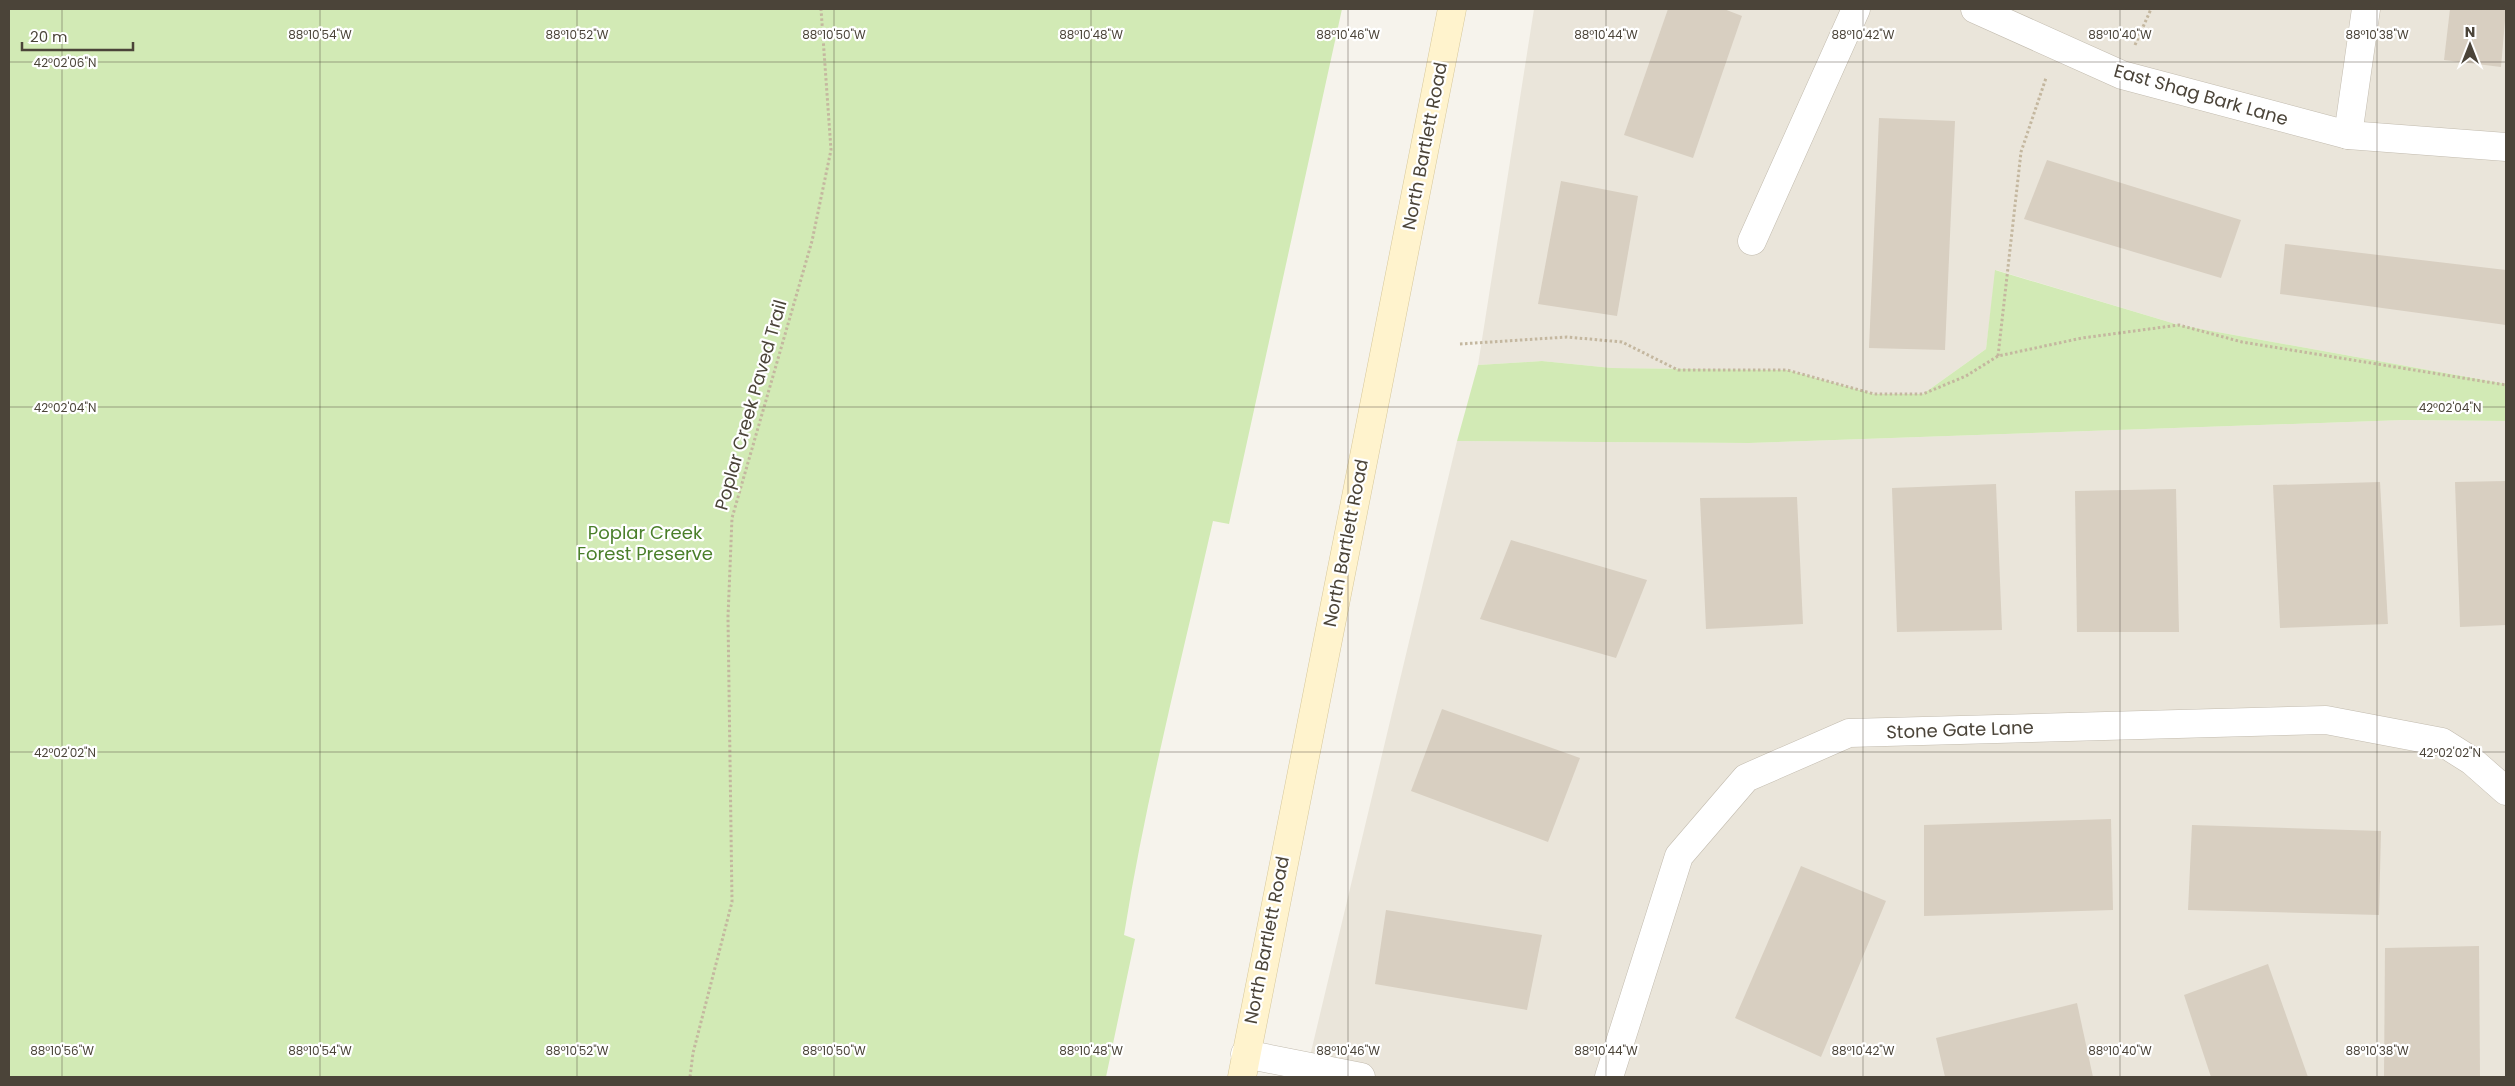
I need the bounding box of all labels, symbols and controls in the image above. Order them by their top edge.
scale bar [22,20,134,52]
north arrow [2445,20,2495,70]
text: N [2465,22,2475,42]
text: 20 m [30,26,68,47]
text: 88°10'54"W [288,26,352,43]
text: 88°10'52"W [545,26,609,43]
text: 88°10'50"W [802,26,866,43]
text: 88°10'48"W [1059,26,1123,43]
text: 88°10'46"W [1316,26,1380,43]
text: 88°10'44"W [1574,26,1638,43]
text: 88°10'42"W [1831,26,1895,43]
text: 88°10'40"W [2088,26,2152,43]
text: 88°10'38"W [2345,26,2409,43]
text: 42°02'06"N [34,54,96,71]
street label: East Shag Bark Lane [2111,58,2291,131]
street label: North Bartlett Road [1396,60,1453,232]
street label: Poplar Creek Paved Trail [709,297,793,513]
text: 42°02'04"N [34,399,96,416]
text: 42°02'04"N [2419,399,2481,416]
street label: North Bartlett Road [1317,457,1374,629]
park label: Poplar Creek Forest Preserve [577,520,713,566]
street label: Stone Gate Lane [1886,714,2034,745]
text: 42°02'02"N [34,744,96,761]
text: 42°02'02"N [2419,744,2481,761]
street label: North Bartlett Road [1238,854,1295,1026]
text: 88°10'56"W [30,1042,94,1059]
text: 88°10'54"W [288,1042,352,1059]
text: 88°10'52"W [545,1042,609,1059]
text: 88°10'50"W [802,1042,866,1059]
text: 88°10'48"W [1059,1042,1123,1059]
text: 88°10'46"W [1316,1042,1380,1059]
text: 88°10'44"W [1574,1042,1638,1059]
text: 88°10'42"W [1831,1042,1895,1059]
text: 88°10'40"W [2088,1042,2152,1059]
text: 88°10'38"W [2345,1042,2409,1059]

